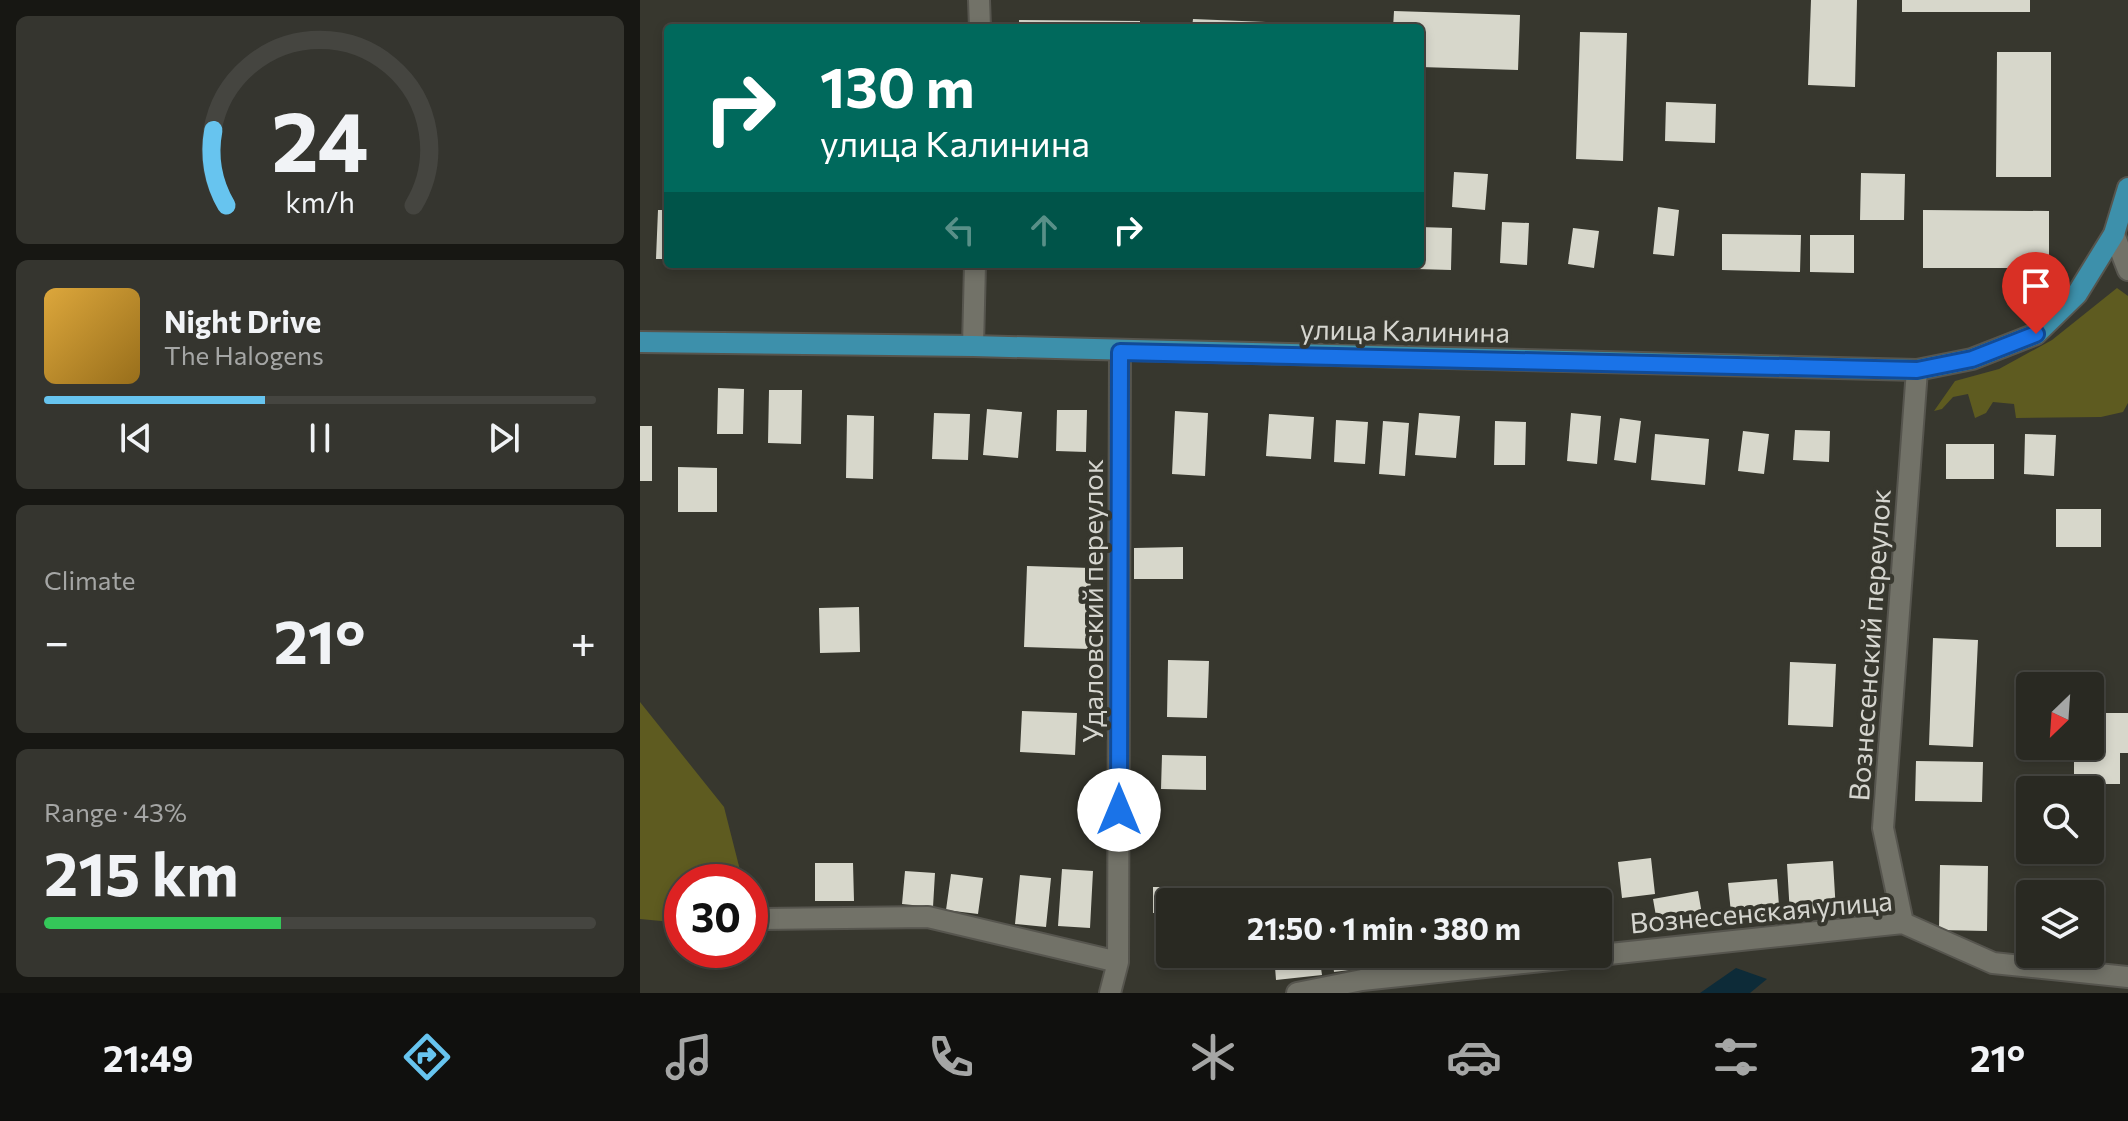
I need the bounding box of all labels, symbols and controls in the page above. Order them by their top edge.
text: 130 m [820,51,975,120]
icon: right [688,56,792,160]
text: 24 [271,87,369,189]
text: улица Калинина [820,120,1090,164]
text: km/h [285,184,355,219]
icon: left [938,208,982,252]
icon: ahead [1022,208,1066,252]
icon: right [1106,208,1150,252]
pin [2002,252,2070,334]
icon: arrive [2014,264,2058,308]
text: Night Drive [164,302,321,339]
street label: улица Калинина [1300,311,1510,349]
text: The Halogens [164,339,324,370]
icon: previous [114,416,158,460]
icon: pause [298,416,342,460]
icon: next [482,416,526,460]
street label: Удаловский переулок [1075,459,1109,743]
street label: Вознесенский переулок [1841,488,1897,802]
text: Climate [44,564,136,595]
text: 21° [274,603,366,676]
text: − [44,613,69,667]
text: + [570,613,596,667]
north arrow [2016,672,2104,760]
map controls [2016,672,2104,968]
position arrow [1077,768,1161,852]
button: search [2016,776,2104,864]
text: Range · 43% [44,796,187,827]
text: 215 km [44,835,239,908]
speed limit sign: 30 [664,864,768,968]
button: layers [2016,880,2104,968]
street label: Вознесенская улица [1628,883,1894,939]
text: 21:50 · 1 min · 380 m [1247,909,1521,946]
icon: directions [399,1029,455,1085]
icon: music [661,1029,717,1085]
icon: phone [923,1029,979,1085]
icon: climate [1185,1029,1241,1085]
icon: car [1446,1029,1502,1085]
icon: filters [1708,1029,1764,1085]
text: 21:49 [103,1035,193,1079]
text: 21° [1970,1035,2025,1079]

